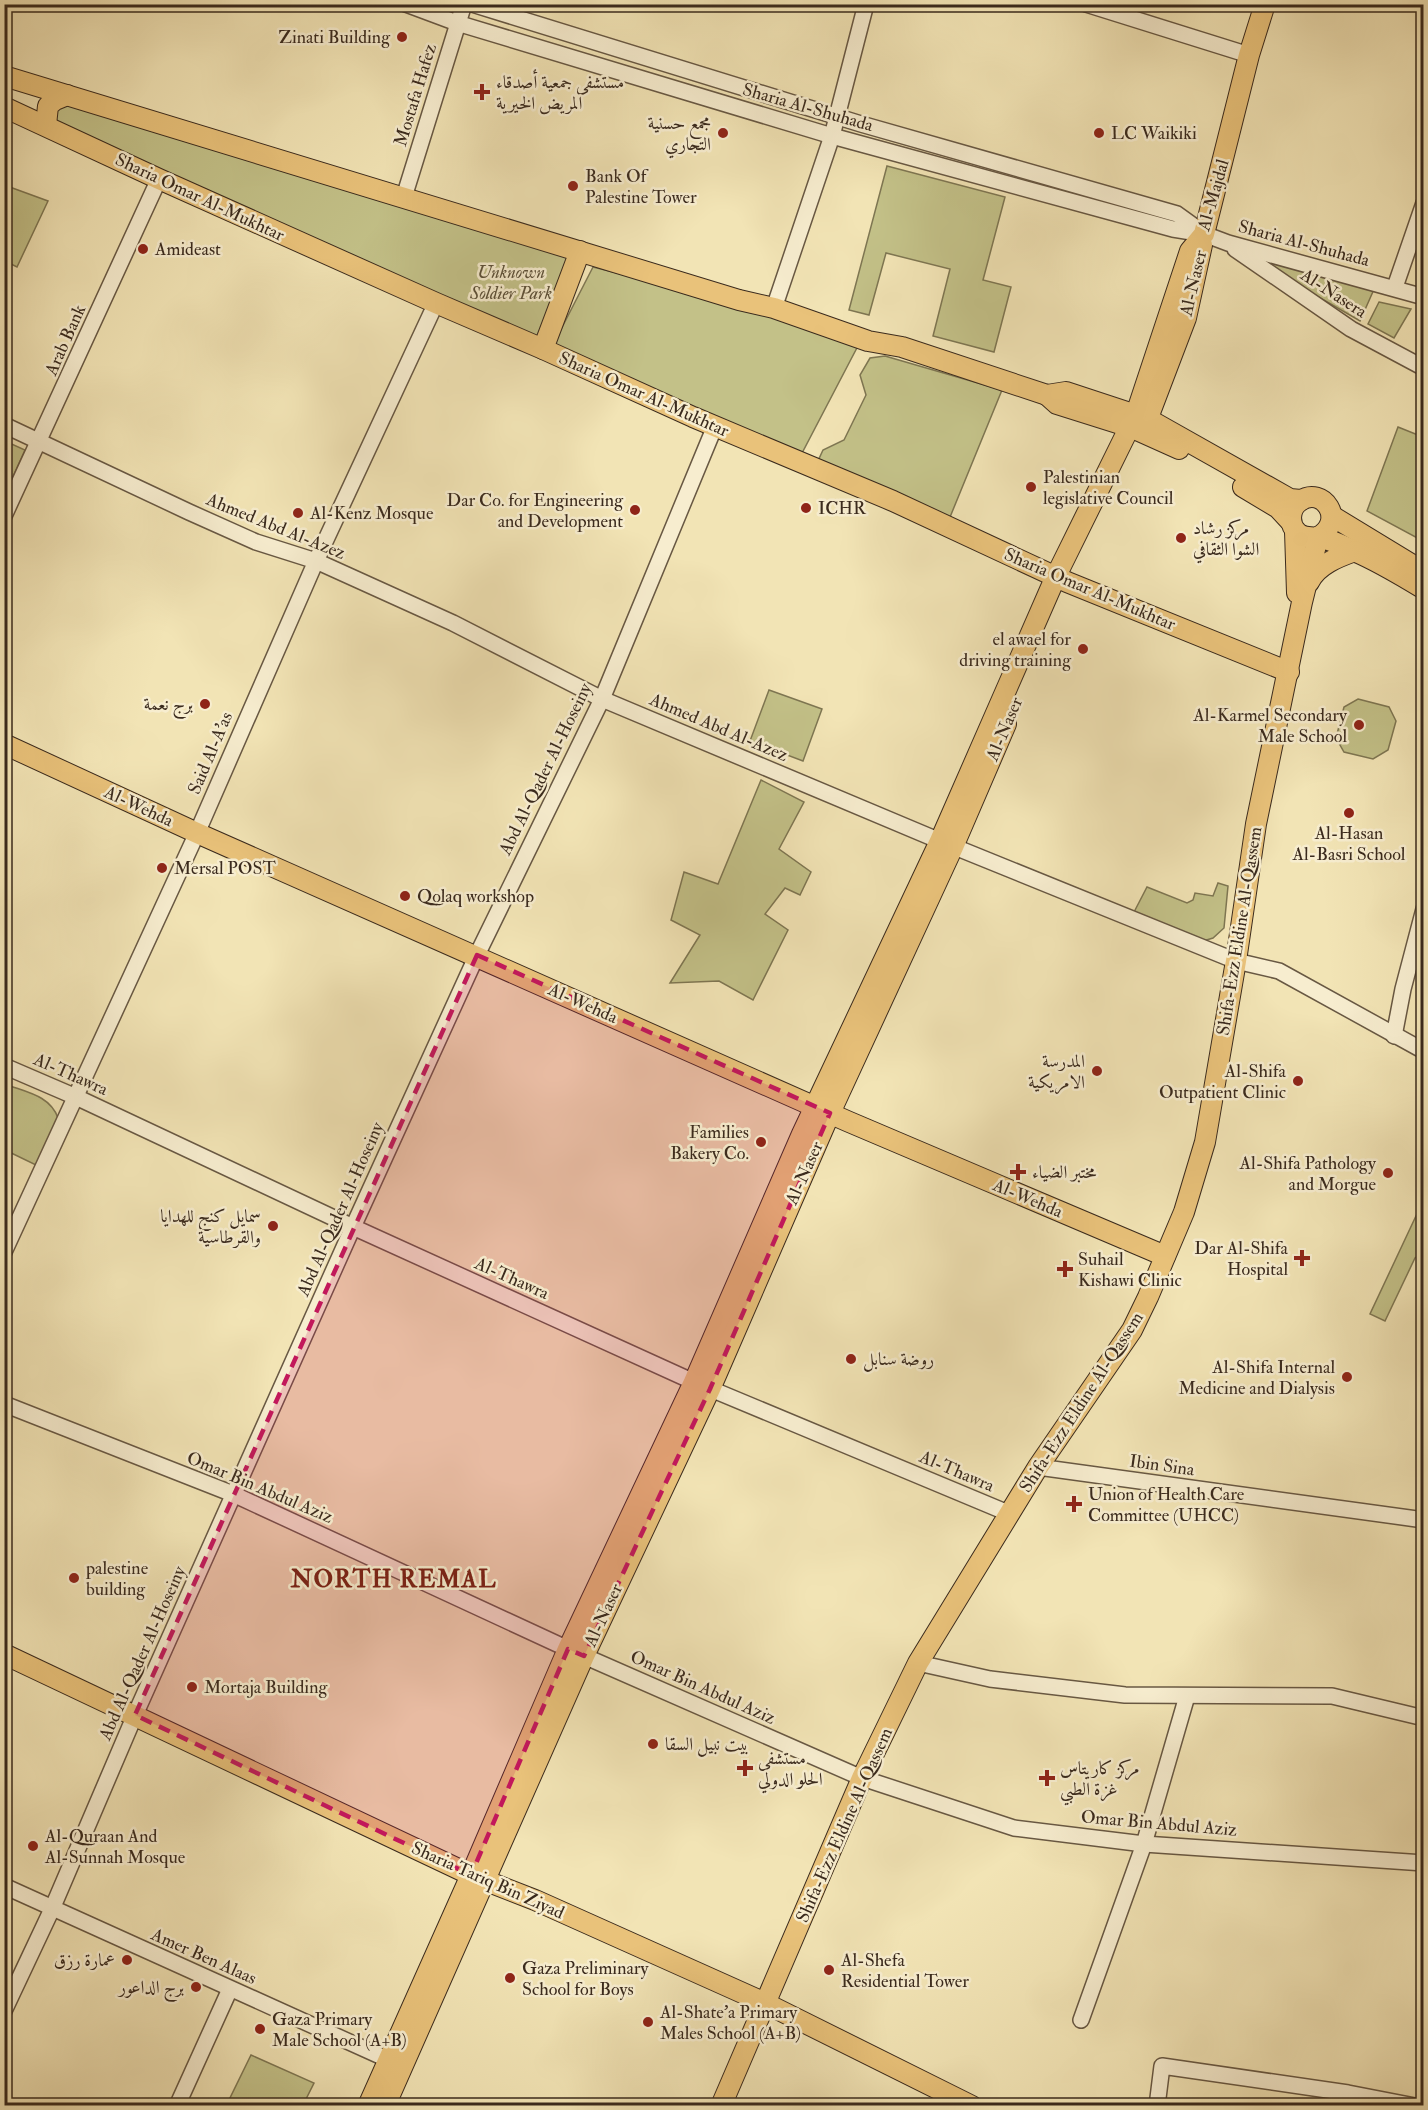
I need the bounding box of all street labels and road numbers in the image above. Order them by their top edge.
street label: Mostafa Hafez [389,41,442,149]
street label: Sharia Al-Shuhada [740,78,876,137]
street label: Sharia Omar Al-Mukhtar [112,148,288,247]
street label: Al-Majdal [1192,156,1235,235]
street label: Sharia Al-Shuhada [1236,215,1373,272]
street label: Al-Naser [1175,248,1212,319]
street label: Al-Nasera [1295,263,1372,324]
street label: Arab Bank [39,301,91,380]
street label: Sharia Omar Al-Mukhtar [555,347,733,442]
street label: Ahmed Abd Al-Azez [202,488,349,565]
street label: Sharia Omar Al-Mukhtar [1001,543,1179,636]
street label: Abd Al-Qader Al-Hoseiny [493,679,598,860]
street label: Ahmed Abd Al-Azez [645,688,792,767]
street label: Al-Naser [980,694,1028,766]
street label: Said Al-A'as [183,709,238,798]
street label: Al-Wehda [100,780,178,833]
street label: Shifa-Ezz Eldine Al-Qassem [1212,825,1267,1037]
street label: Al-Wehda [544,978,622,1029]
street label: Al-Thawra [29,1048,112,1101]
street label: Abd Al-Qader Al-Hoseiny [291,1118,390,1301]
street label: Al-Naser [780,1138,829,1209]
street label: Al-Wehda [989,1173,1067,1224]
street label: Al-Thawra [470,1252,553,1305]
street label: Shifa-Ezz Eldine Al-Qassem [1014,1307,1149,1497]
street label: Al-Thawra [915,1445,998,1498]
street label: Omar Bin Abdul Aziz [183,1446,337,1529]
street label: Ibin Sina [1128,1450,1196,1482]
street label: Abd Al-Qader Al-Hoseiny [93,1562,192,1745]
street label: Al-Naser [578,1580,628,1651]
street label: Omar Bin Abdul Aziz [627,1645,779,1730]
street label: Shifa-Ezz Eldine Al-Qassem [791,1724,898,1926]
street label: Omar Bin Abdul Aziz [1080,1805,1238,1842]
street label: Sharia Tariq Bin Ziyad [408,1836,568,1925]
street label: Amer Ben Alaas [147,1923,260,1990]

